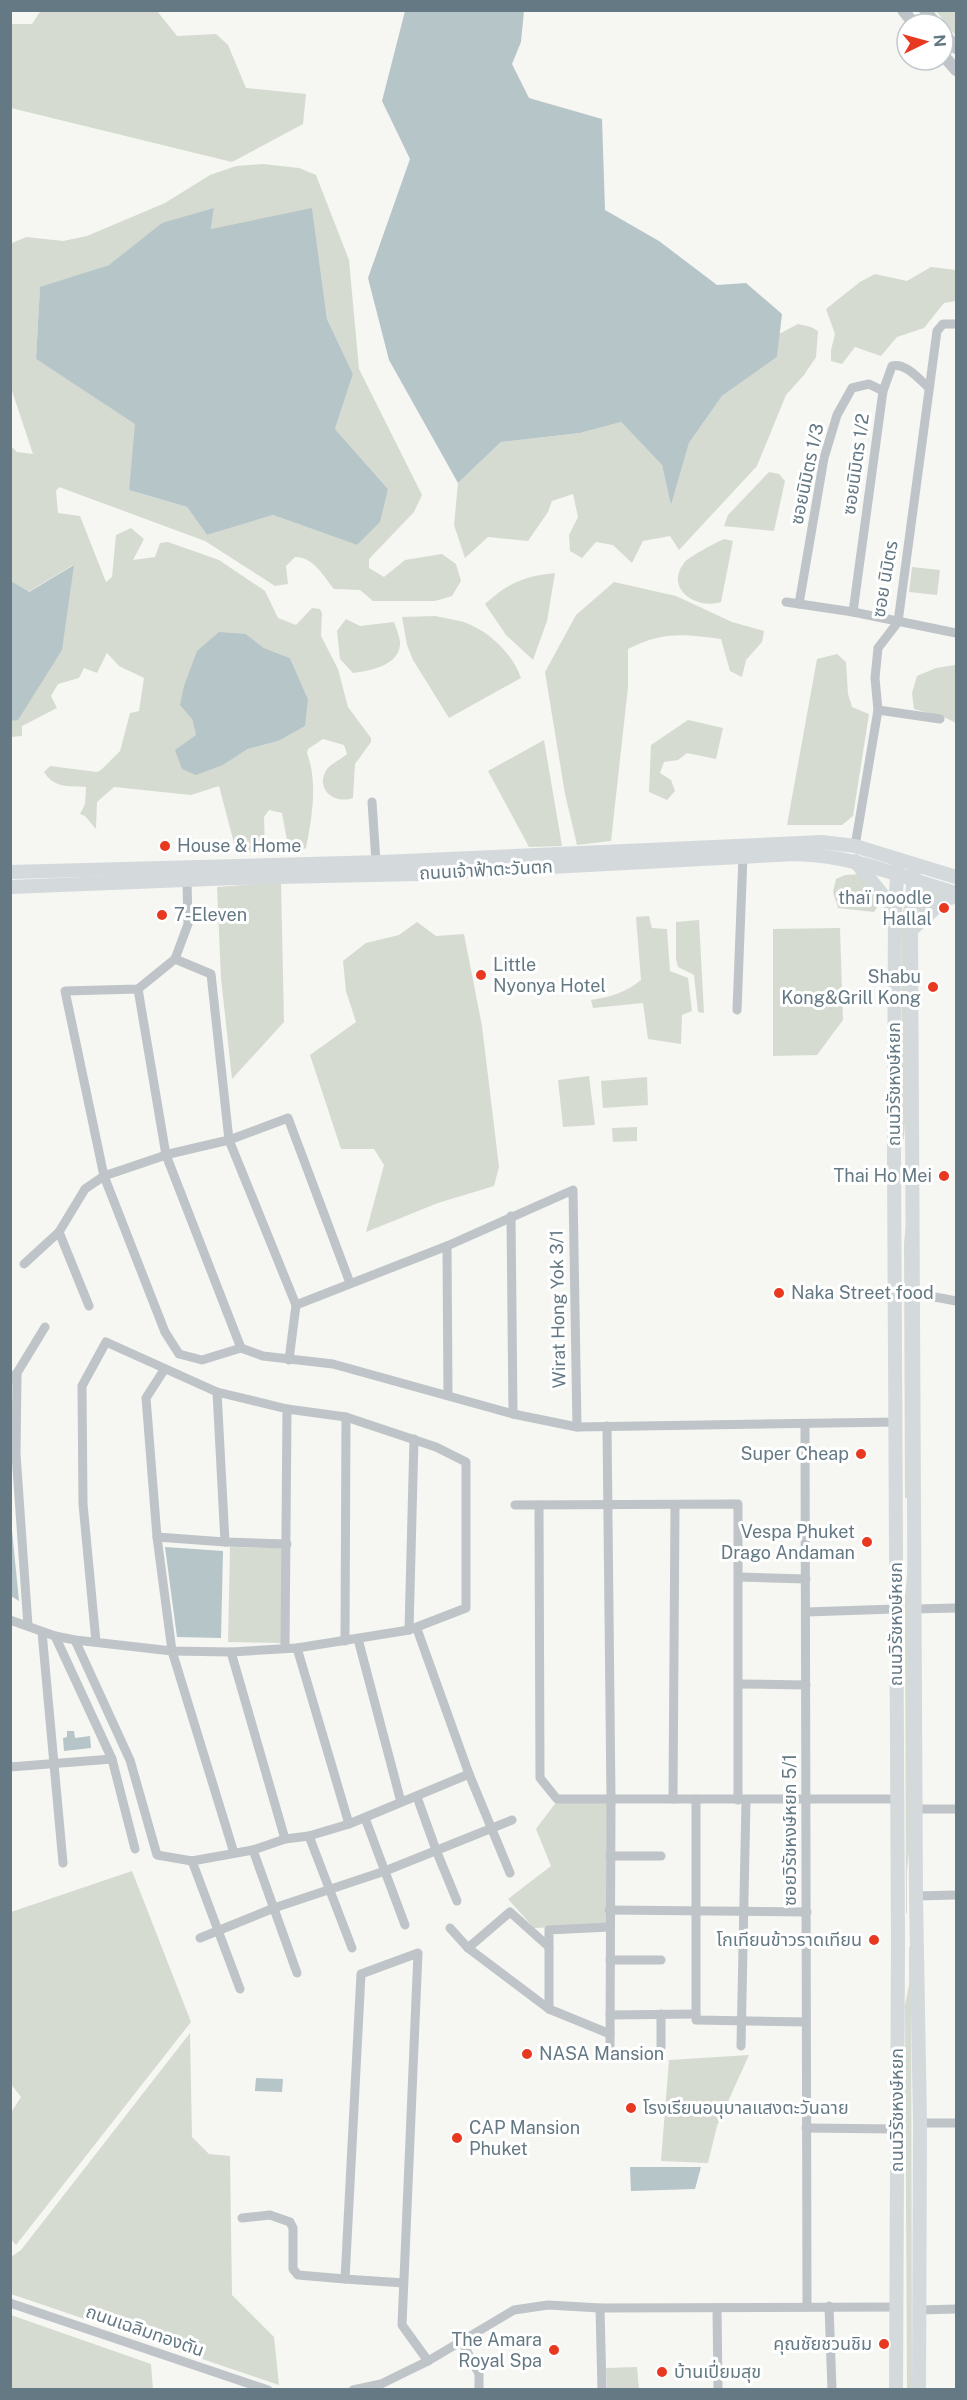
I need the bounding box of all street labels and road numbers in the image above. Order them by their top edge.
street label: ซอยนิมิตร 1/2 [838,412,873,516]
street label: ซอยนิมิตร 1/3 [786,421,827,526]
street label: ซอย นิมิตร [867,539,902,619]
street label: ถนนเจ้าฟ้าตะวันตก [419,856,553,883]
street label: ถนนวิรัชหงษ์หยก [883,1022,904,1146]
street label: Wirat Hong Yok 3/1 [546,1230,569,1389]
street label: ถนนวิรัชหงษ์หยก [885,1562,906,1686]
street label: ซอยวิรัชหงษ์หยก 5/1 [779,1754,800,1906]
street label: ถนนวิรัชหงษ์หยก [886,2048,907,2172]
street label: ถนนเฉลิมทองตัน [83,2300,207,2361]

